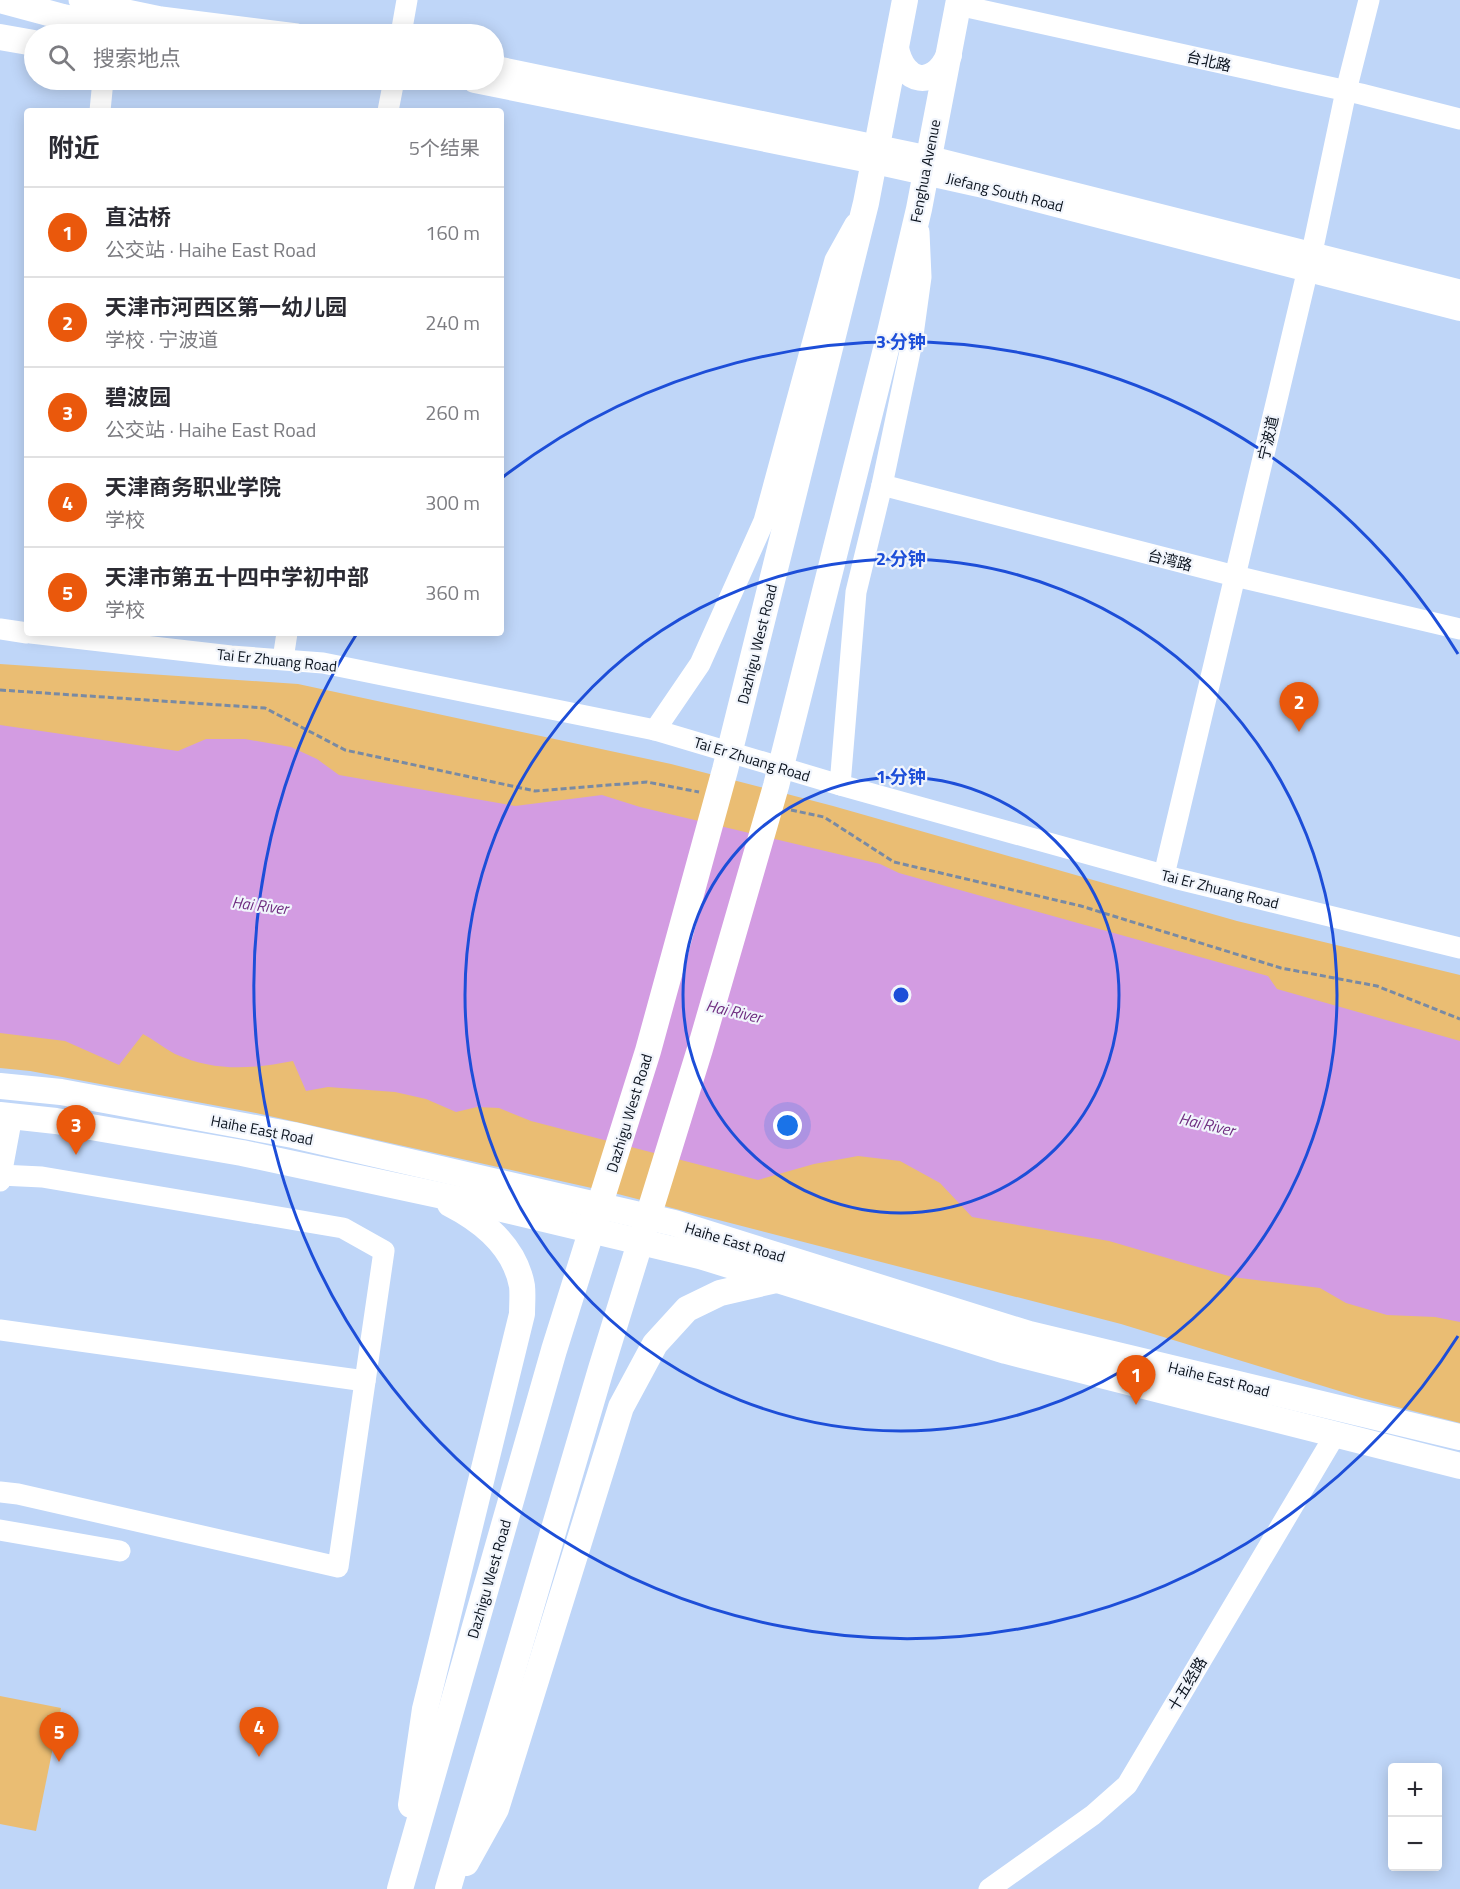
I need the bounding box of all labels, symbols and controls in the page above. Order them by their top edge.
search box [24,24,504,90]
icon: search [45,41,78,74]
text: 搜索地点 [93,41,181,75]
street label: 台北路 [1184,45,1234,77]
street label: Fenghua Avenue [904,117,946,225]
text: 附近 [48,128,100,167]
text: 5个结果 [409,132,480,163]
street label: Jiefang South Road [944,166,1066,218]
text: 直沽桥 [105,200,171,234]
text: 1 [62,217,73,248]
text: 160 m [425,217,480,248]
text: 公交站 · Haihe East Road [105,234,316,265]
text: 天津市河西区第一幼儿园 [105,290,347,324]
text: 2 [62,307,73,338]
text: 240 m [425,307,480,338]
text: 学校 · 宁波道 [105,324,218,355]
text: 3 分钟 [876,328,926,355]
text: 碧波园 [105,380,171,414]
text: 3 [62,397,73,428]
text: 260 m [425,397,480,428]
street label: 宁波道 [1252,413,1284,463]
text: 公交站 · Haihe East Road [105,414,316,445]
text: 天津商务职业学院 [105,470,281,504]
text: 4 [62,487,73,518]
text: 300 m [425,487,480,518]
text: 学校 [105,504,145,535]
street label: 台湾路 [1145,543,1195,577]
text: 2 分钟 [876,545,926,572]
text: 天津市第五十四中学初中部 [105,560,369,594]
text: 5 [62,577,73,608]
text: 360 m [425,577,480,608]
street label: Dazhigu West Road [731,582,783,706]
text: 学校 [105,594,145,625]
street label: Tai Er Zhuang Road [216,642,338,678]
pin: 2 [1280,682,1318,732]
street label: Tai Er Zhuang Road [691,730,813,788]
text: 1 分钟 [876,763,926,790]
street label: Tai Er Zhuang Road [1159,863,1281,915]
water label: Hai River [230,890,291,921]
centre of rings [891,985,911,1005]
water label: Hai River [704,993,766,1029]
street label: Dazhigu West Road [600,1051,658,1175]
pin: 3 [56,1106,96,1155]
water label: Hai River [1177,1106,1239,1142]
street label: Haihe East Road [209,1109,315,1151]
your location [773,1111,802,1140]
street label: Haihe East Road [682,1216,788,1268]
street label: Haihe East Road [1166,1355,1272,1403]
pin: 1 [1116,1356,1156,1405]
street label: Dazhigu West Road [461,1517,517,1641]
street label: 十五经路 [1162,1652,1212,1716]
pin: 4 [240,1708,278,1757]
pin: 5 [40,1712,78,1762]
map controls [1388,1763,1442,1871]
button: + [1388,1763,1442,1817]
button: − [1388,1817,1442,1871]

